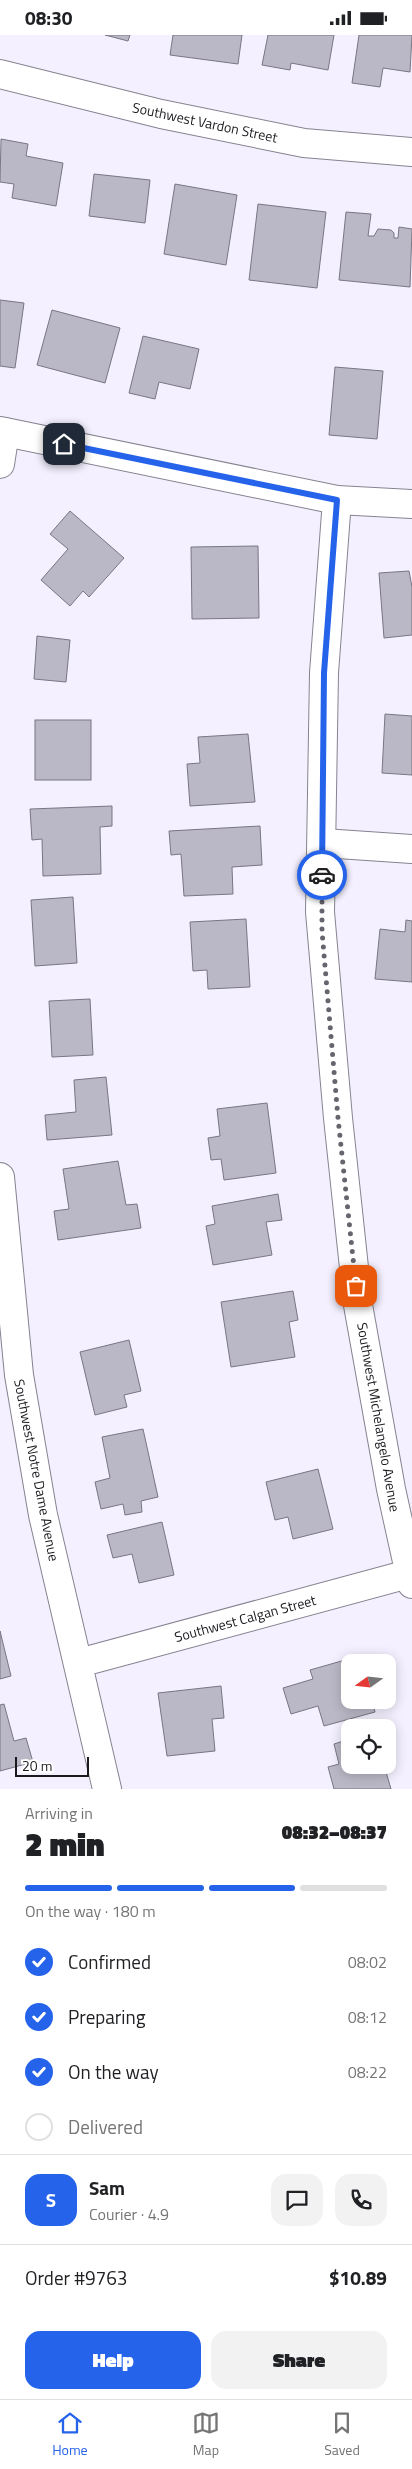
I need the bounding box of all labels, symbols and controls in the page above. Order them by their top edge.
text: 08:30 [25,3,72,32]
street label: Southwest Vardon Street [130,96,280,148]
pin [43,423,85,465]
icon: home [50,430,78,458]
courier [297,850,347,900]
icon: car [308,861,336,889]
pin [335,1265,377,1307]
icon: bag [342,1272,370,1300]
street label: Southwest Michelangelo Avenue [352,1321,406,1513]
street label: Southwest Notre Dame Avenue [9,1377,65,1563]
street label: Southwest Calgan Street [172,1589,318,1647]
north arrow [341,1654,396,1709]
map controls [341,1654,396,1774]
button: locate [341,1719,396,1774]
scale bar [15,1754,89,1777]
text: 20 m [22,1755,52,1776]
text: Arriving in [25,1801,93,1825]
text: 08:32–08:37 [282,1817,387,1846]
text: 2 min [25,1820,105,1868]
text: On the way · 180 m [25,1899,156,1923]
text: Confirmed [68,1947,151,1976]
icon: check [25,1948,53,1976]
text: 08:02 [348,1950,387,1974]
text: Preparing [68,2002,145,2031]
icon: check [25,2003,53,2031]
text: 08:12 [348,2005,387,2029]
text: On the way [68,2057,159,2086]
icon: check [25,2058,53,2086]
text: 08:22 [348,2060,387,2084]
text: Delivered [68,2112,143,2141]
text: Sam [89,2173,125,2202]
button: chat [271,2174,323,2226]
button: phone [335,2174,387,2226]
text: S [46,2185,56,2214]
text: Courier · 4.9 [89,2202,169,2226]
text: Order #9763 [25,2263,127,2292]
text: $10.89 [329,2263,387,2292]
button: Help [25,2331,201,2389]
button: Share [211,2331,387,2389]
tab: Home [52,2409,88,2460]
tab: Map [192,2409,220,2460]
tab: Saved [324,2409,360,2460]

